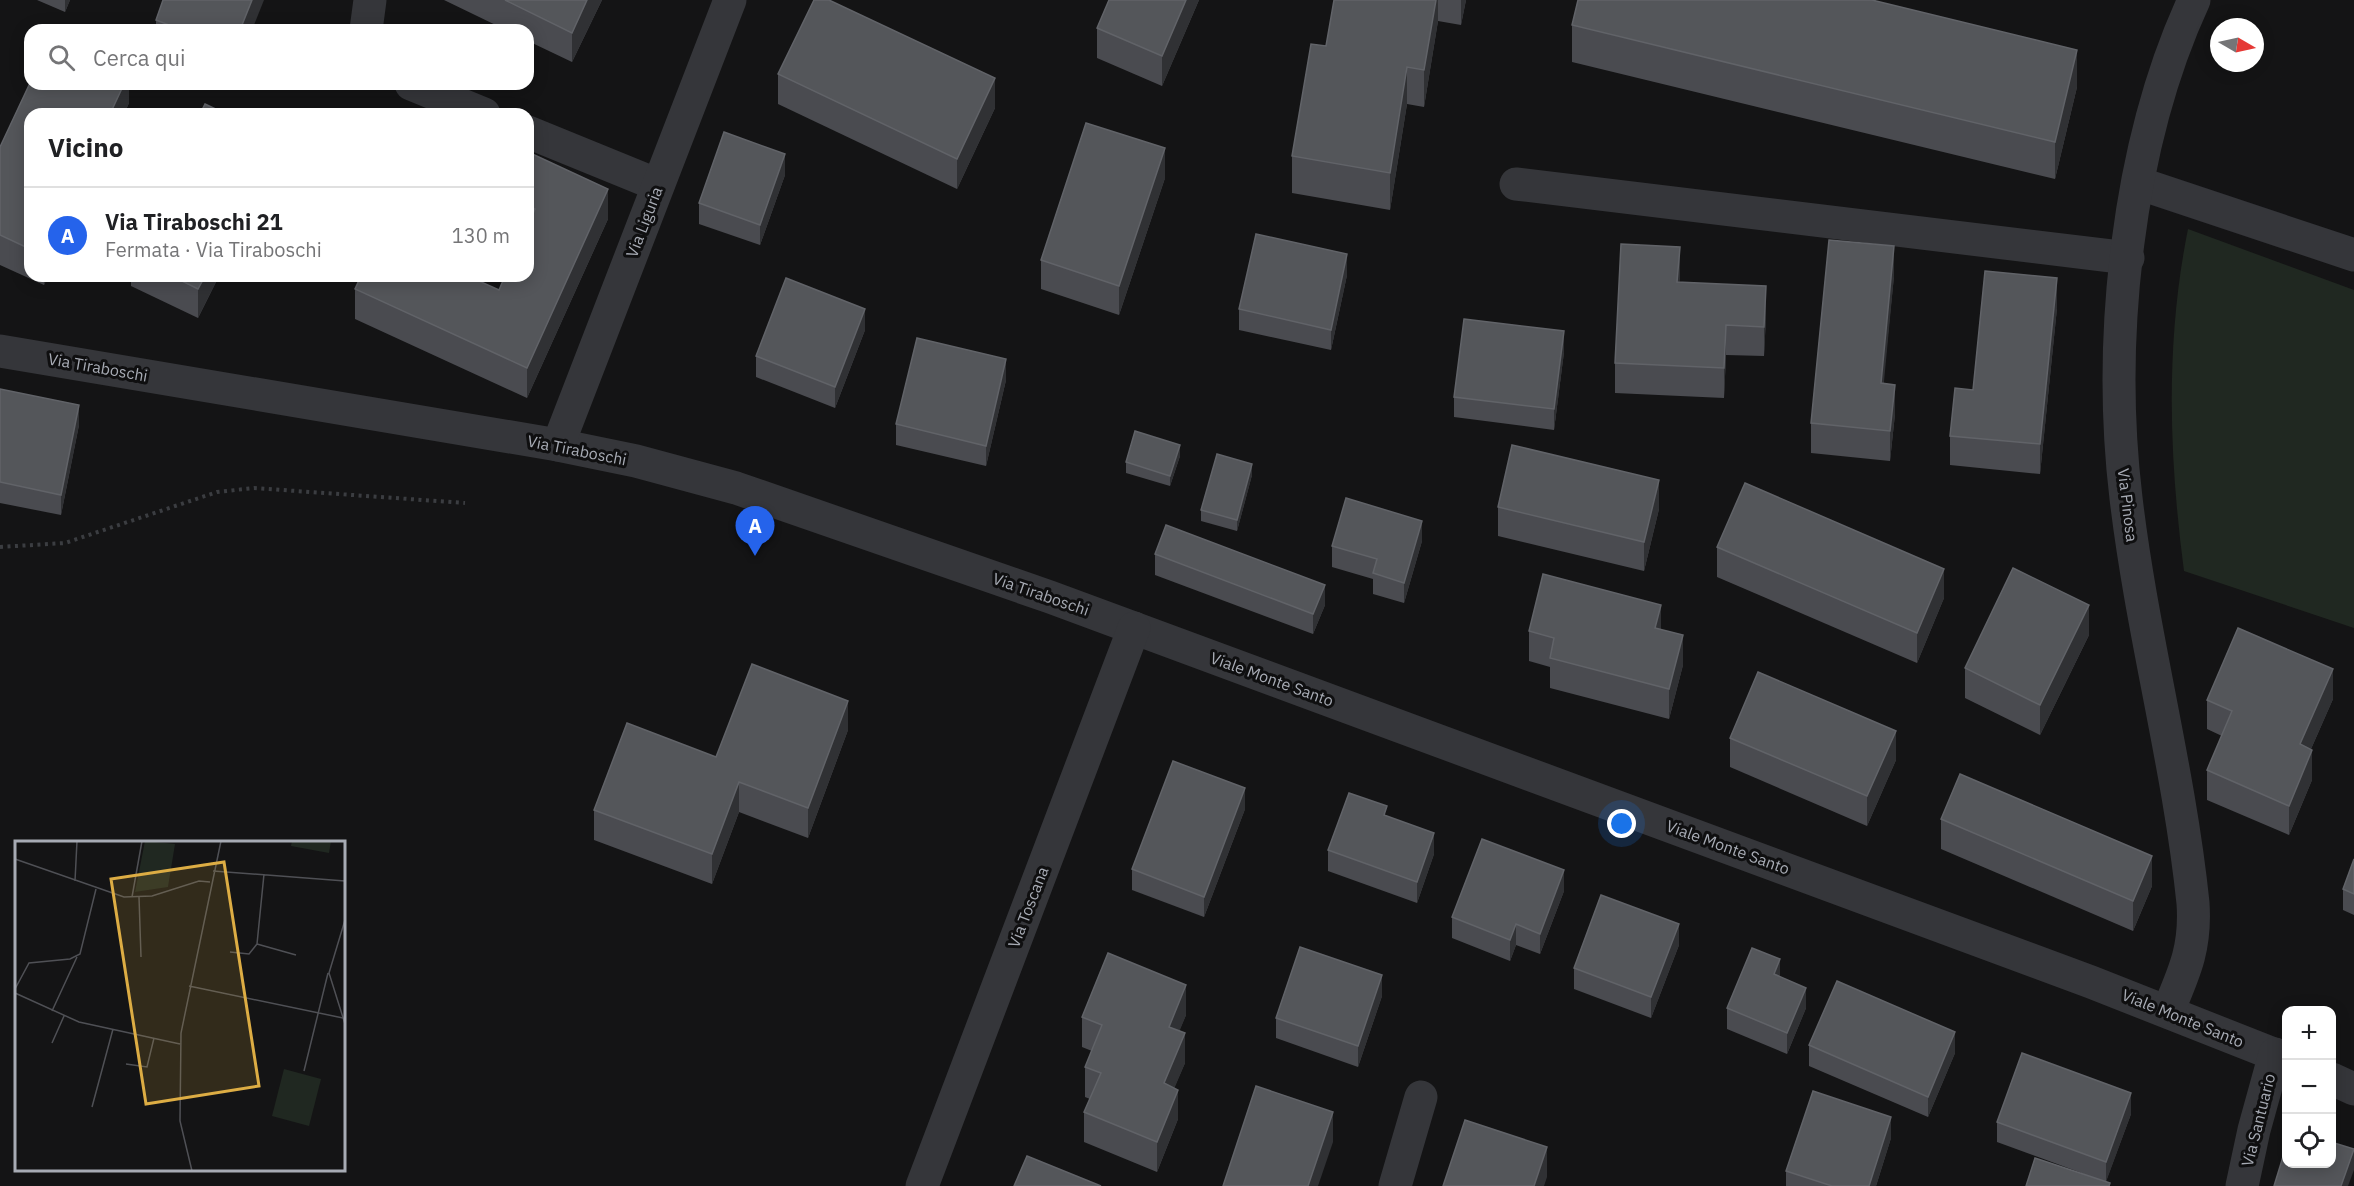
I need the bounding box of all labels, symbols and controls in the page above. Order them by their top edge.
north arrow [2210,18,2264,72]
search box [24,24,534,90]
icon: search [45,41,78,74]
text: Cerca qui [93,43,185,72]
text: Vicino [48,130,123,164]
street label: Via Liguria [621,183,667,260]
text: Via Tiraboschi 21 [105,207,283,236]
text: A [61,222,74,249]
text: 130 m [452,222,510,249]
text: Fermata · Via Tiraboschi [105,236,322,263]
street label: Via Tiraboschi [47,348,149,386]
street label: Via Tiraboschi [526,431,628,469]
street label: Via Pinosa [2114,467,2142,543]
pin: A [736,506,774,556]
street label: Via Tiraboschi [990,568,1092,620]
street label: Viale Monte Santo [1208,647,1336,711]
your location [1607,809,1636,838]
street label: Viale Monte Santo [1664,815,1792,879]
inset map [15,841,345,1171]
street label: Via Toscana [1003,863,1053,950]
street label: Viale Monte Santo [2119,984,2247,1052]
map controls [2282,1006,2336,1168]
button: + [2282,1006,2336,1060]
button: − [2282,1060,2336,1114]
street label: Via Santuario [2237,1071,2279,1169]
button: locate [2282,1114,2336,1168]

